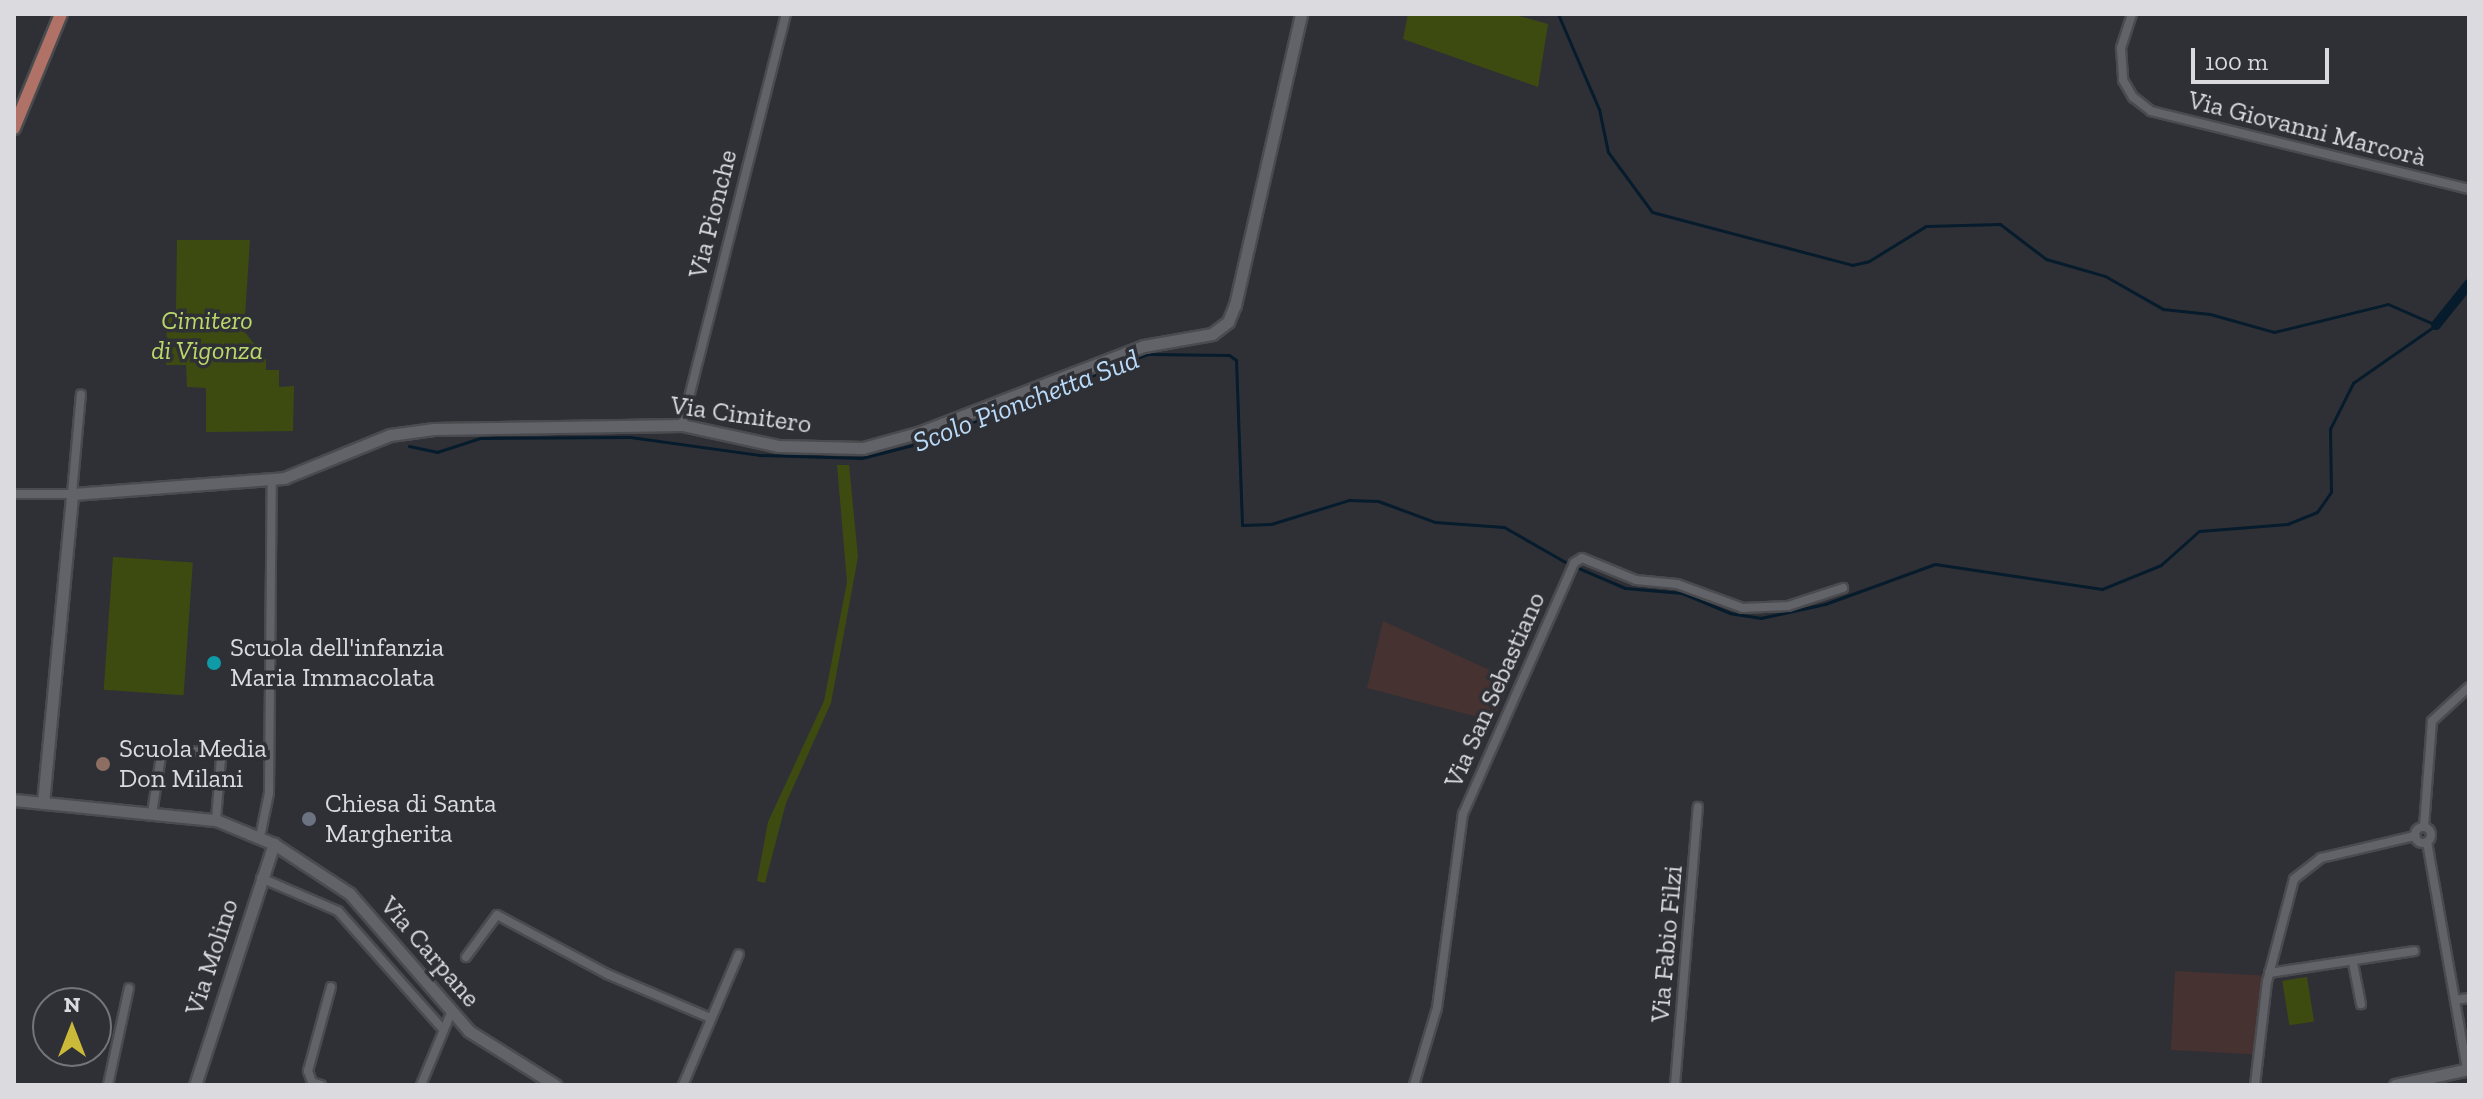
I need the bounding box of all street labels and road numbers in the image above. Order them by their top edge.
street label: Via Giovanni Marcorà [2185,84,2429,174]
street label: Via Pionche [682,147,744,281]
street label: Via Cimitero [669,390,813,440]
street label: Via San Sebastiano [1438,587,1552,793]
street label: Via Fabio Filzi [1645,864,1689,1024]
street label: Via Carpane [374,890,486,1014]
street label: Via Molino [179,895,245,1019]

